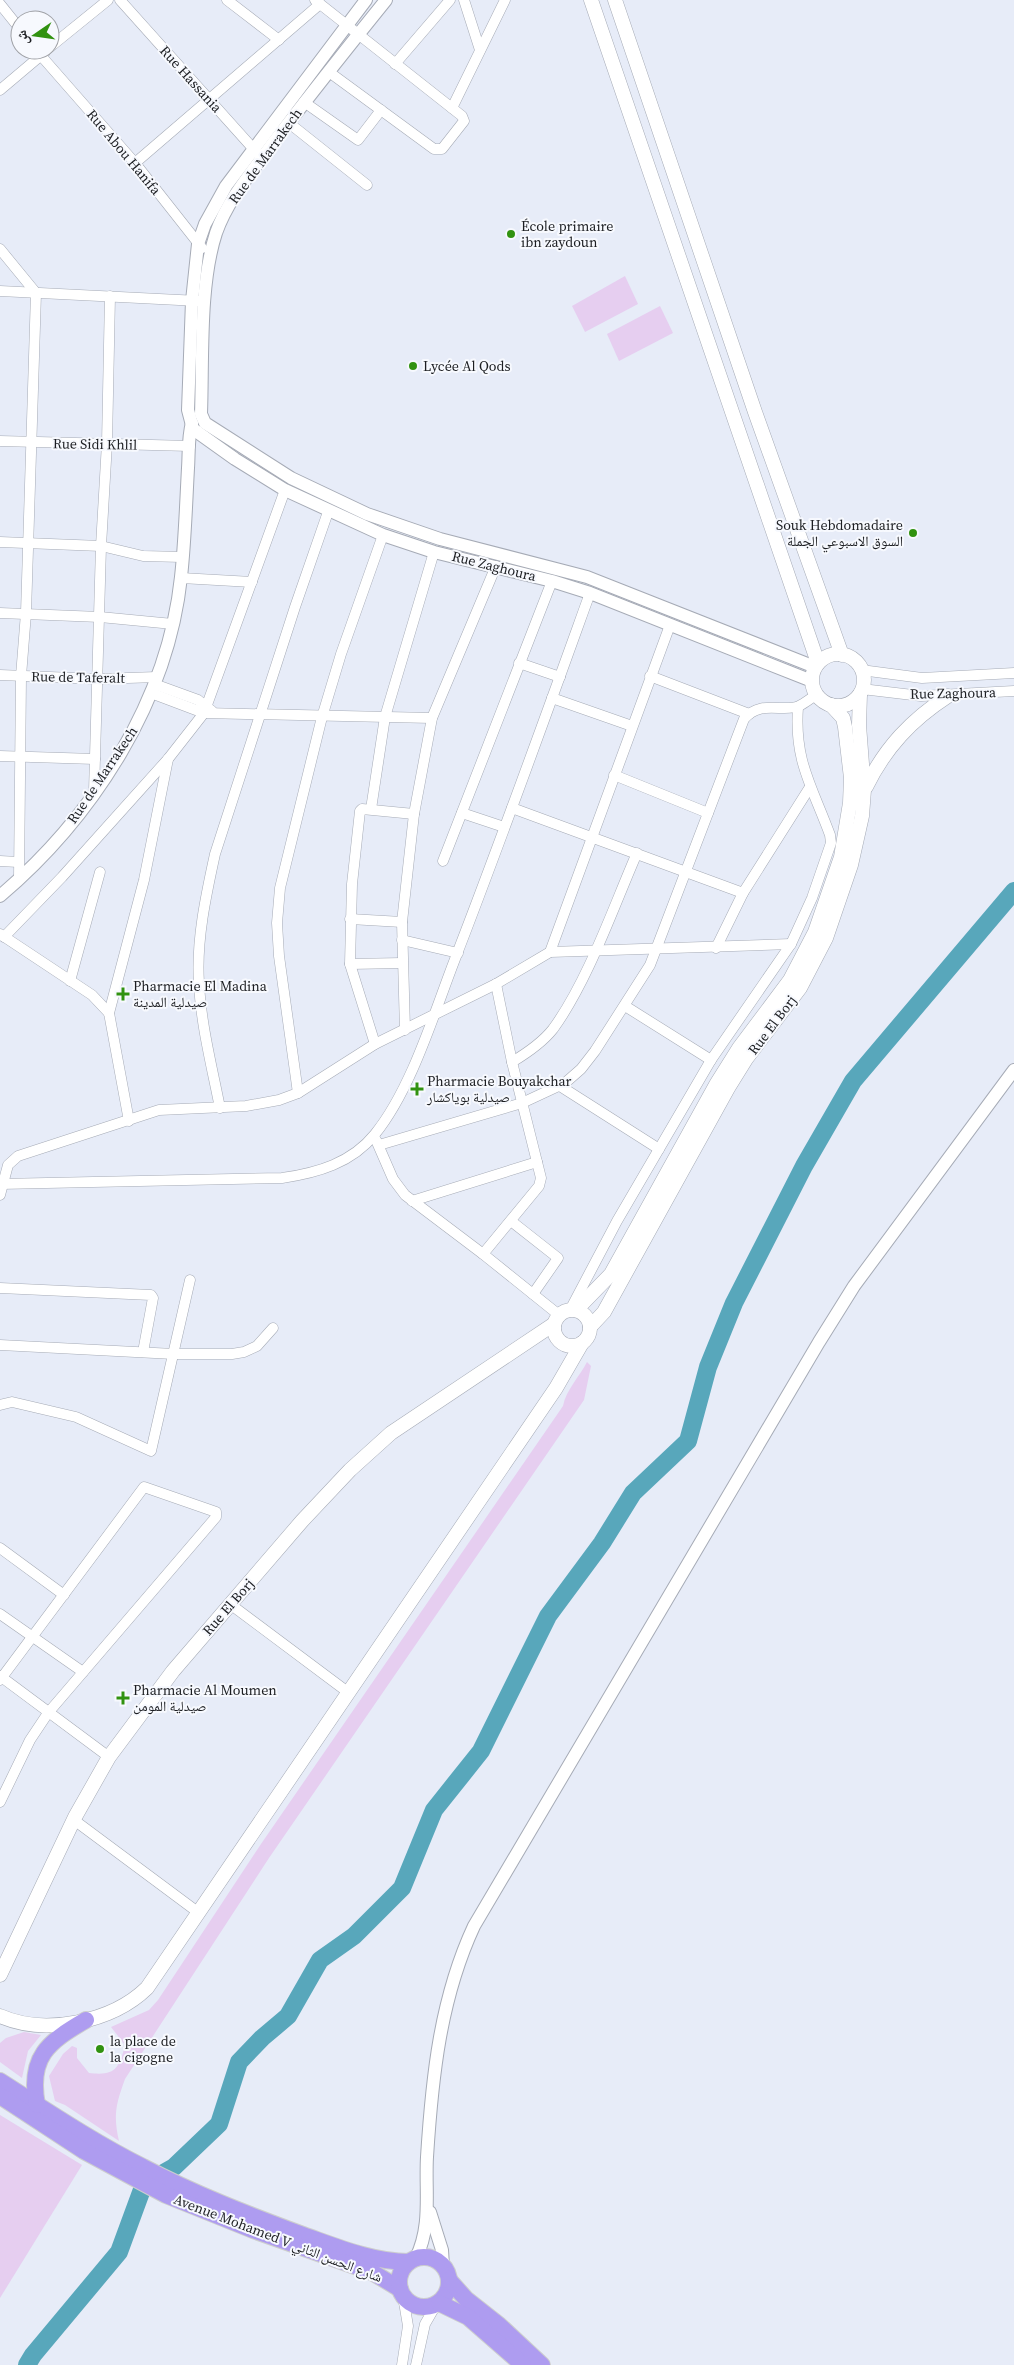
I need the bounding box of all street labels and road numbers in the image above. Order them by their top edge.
street label: Rue Hassania [155,41,227,118]
street label: Rue de Marrakech [224,104,306,208]
street label: Rue Abou Hanifa [82,105,166,200]
street label: Rue Sidi Khlil [53,433,137,455]
street label: Rue Zaghoura [450,546,539,586]
street label: Rue de Taferalt [31,666,126,688]
street label: Rue Zaghoura [910,682,997,704]
street label: Rue de Marrakech [62,722,142,828]
street label: Rue El Borj [743,991,801,1059]
street label: Rue El Borj [198,1574,258,1640]
street label: Avenue Mohamed V شارع الحسن الثاني [170,2189,385,2289]

